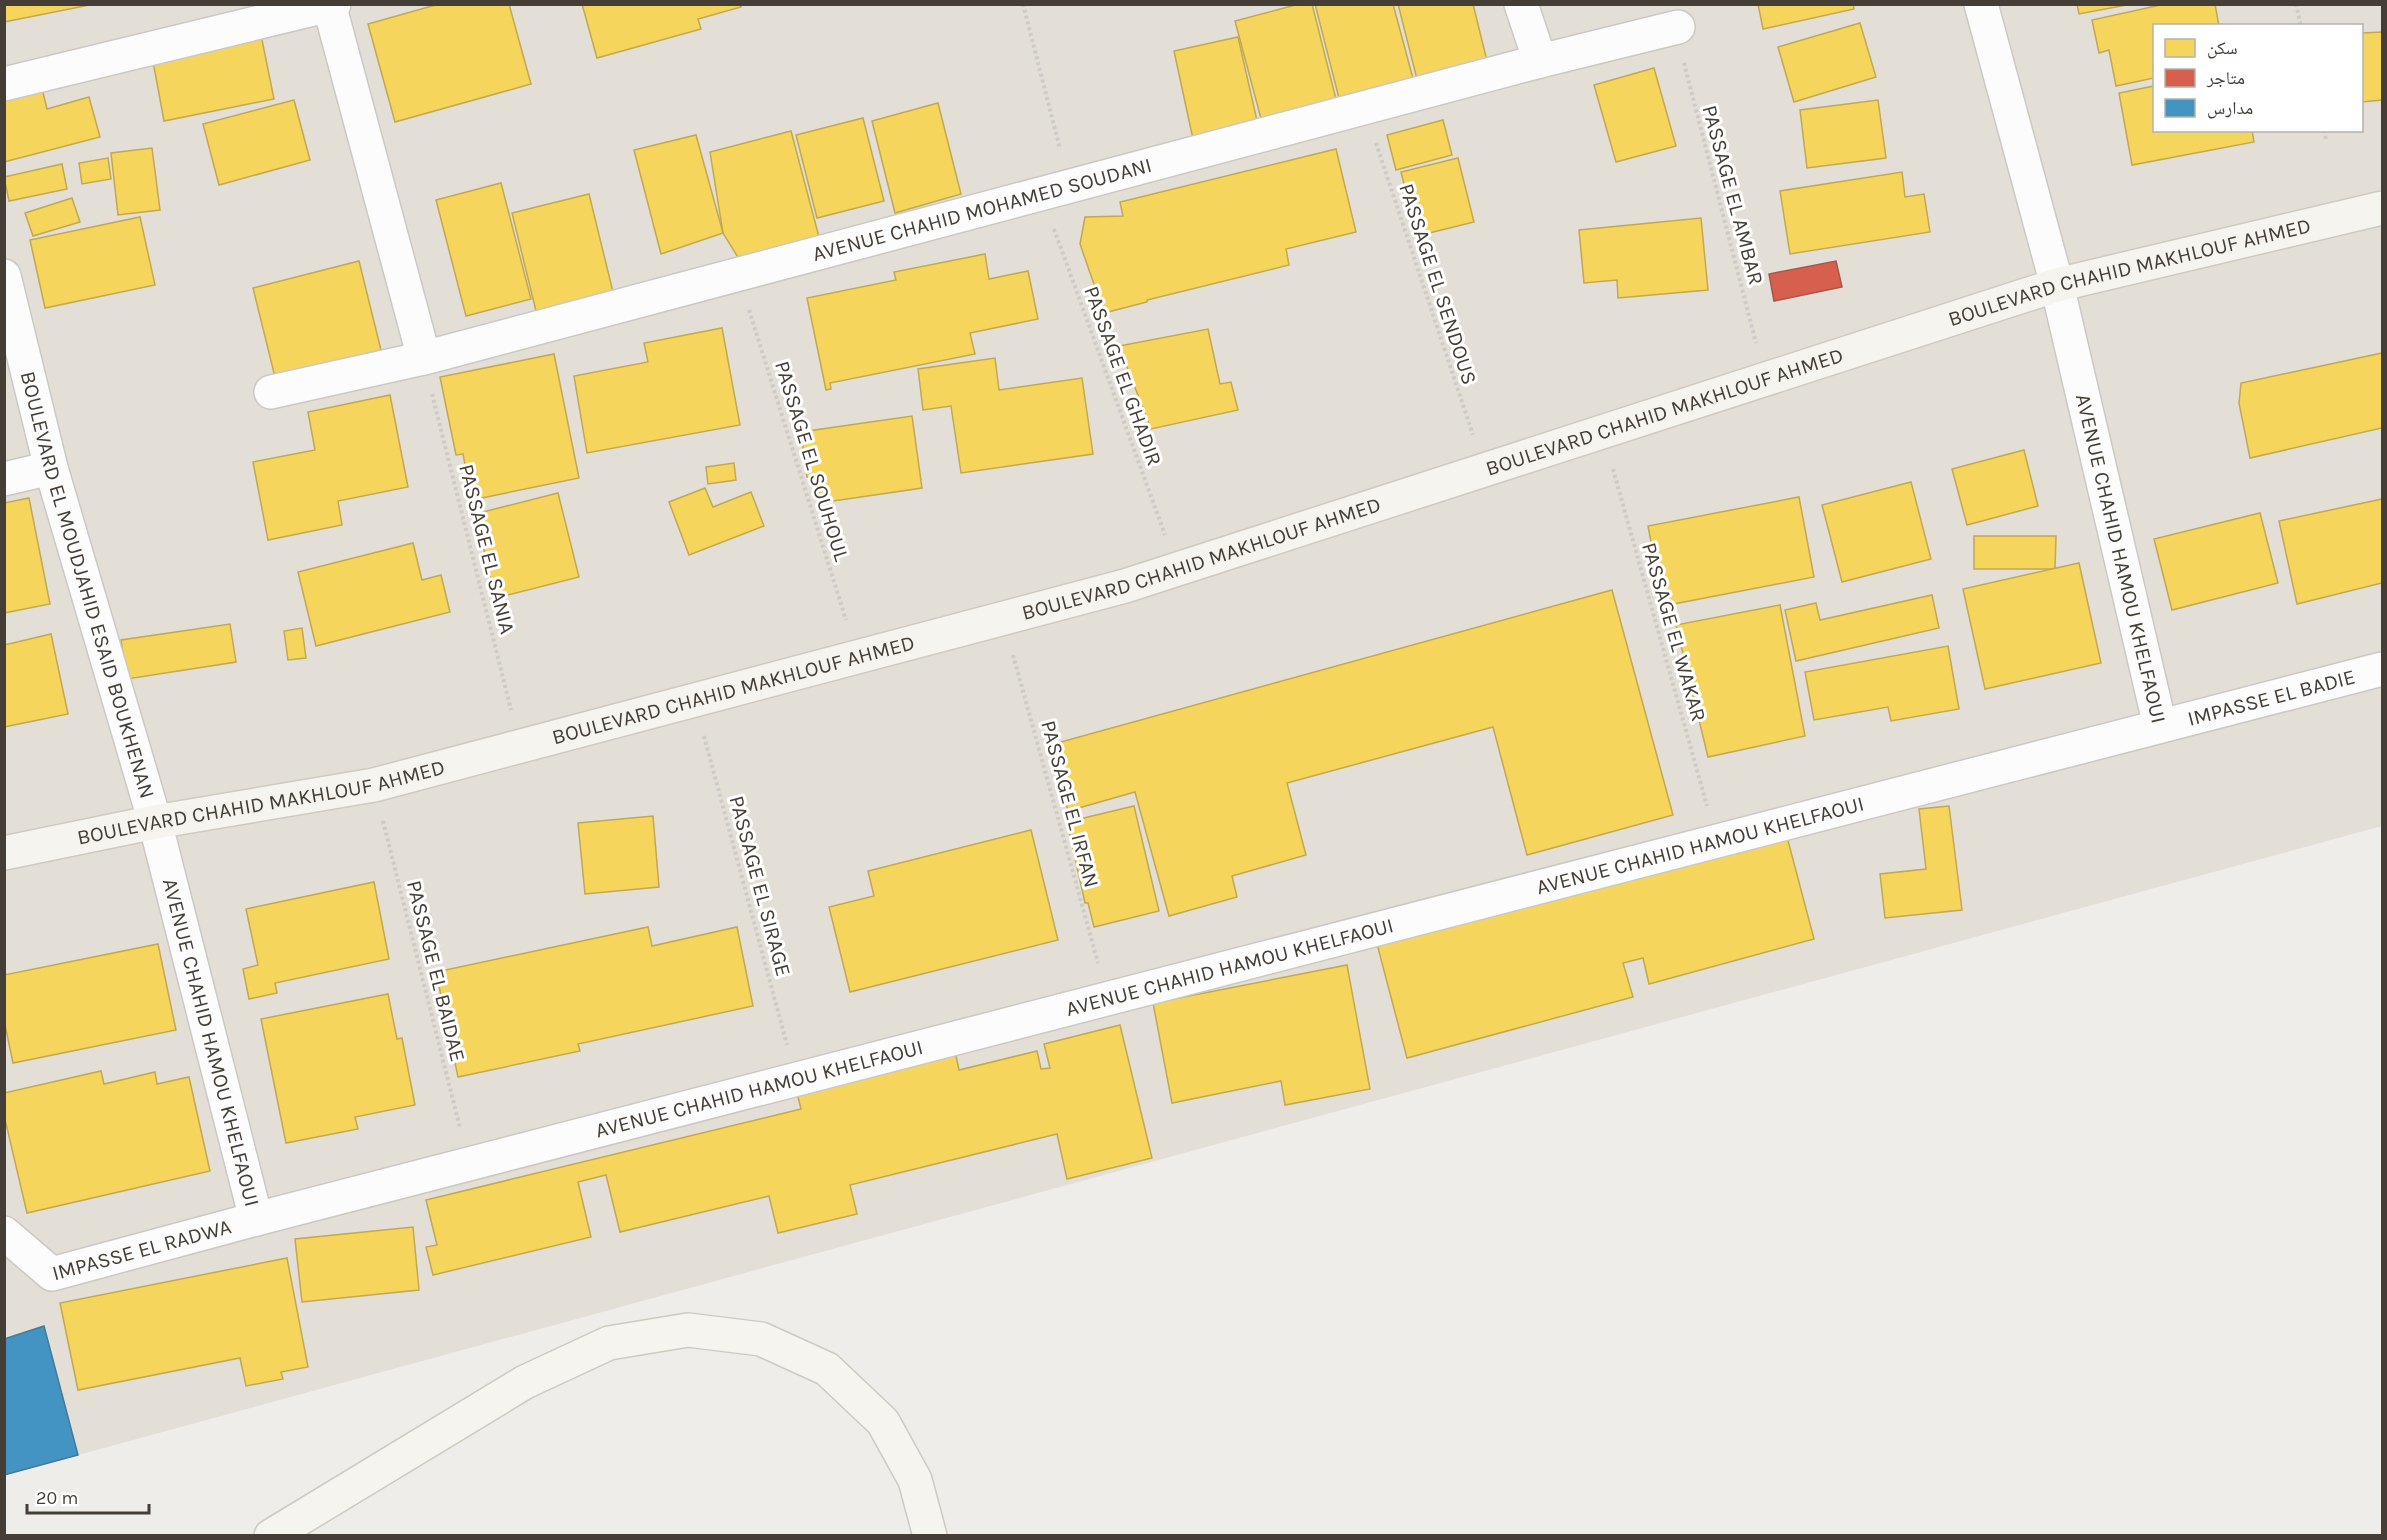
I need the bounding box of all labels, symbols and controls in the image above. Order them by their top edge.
legend [2153,24,2363,132]
text: سكن [2207,37,2238,59]
text: متاجر [2206,67,2245,89]
text: مدارس [2207,97,2253,119]
street label: PASSAGE EL AMBAR [1697,103,1769,287]
street label: AVENUE CHAHID MOHAMED SOUDANI [810,153,1154,266]
street label: PASSAGE EL SENDOUS [1394,180,1482,388]
street label: BOULEVARD CHAHID MAKHLOUF AHMED [1945,213,2313,331]
street label: PASSAGE EL GHADIR [1079,283,1167,469]
street label: BOULEVARD CHAHID MAKHLOUF AHMED [1483,343,1846,481]
street label: PASSAGE EL SOUHOUL [770,358,854,564]
street label: BOULEVARD EL MOUDJAHID ESAID BOUKHENAN [16,369,159,801]
street label: AVENUE CHAHID HAMOU KHELFAOUI [2071,391,2171,726]
street label: PASSAGE EL SANIA [454,462,520,636]
street label: BOULEVARD CHAHID MAKHLOUF AHMED [1019,492,1384,625]
street label: PASSAGE EL WAKAR [1637,540,1711,724]
street label: BOULEVARD CHAHID MAKHLOUF AHMED [549,630,917,749]
street label: IMPASSE EL BADIE [2185,664,2358,731]
street label: PASSAGE EL IRFAN [1036,718,1104,890]
street label: BOULEVARD CHAHID MAKHLOUF AHMED [75,755,447,850]
street label: AVENUE CHAHID HAMOU KHELFAOUI [1534,792,1867,899]
street label: PASSAGE EL SIRAGE [724,793,796,979]
street label: AVENUE CHAHID HAMOU KHELFAOUI [158,876,264,1209]
street label: PASSAGE EL BAIDAE [402,878,470,1064]
street label: AVENUE CHAHID HAMOU KHELFAOUI [1063,913,1396,1021]
street label: AVENUE CHAHID HAMOU KHELFAOUI [593,1035,926,1143]
street label: IMPASSE EL RADWA [50,1214,234,1285]
scale bar [27,1477,148,1515]
text: 20 m [36,1487,78,1509]

